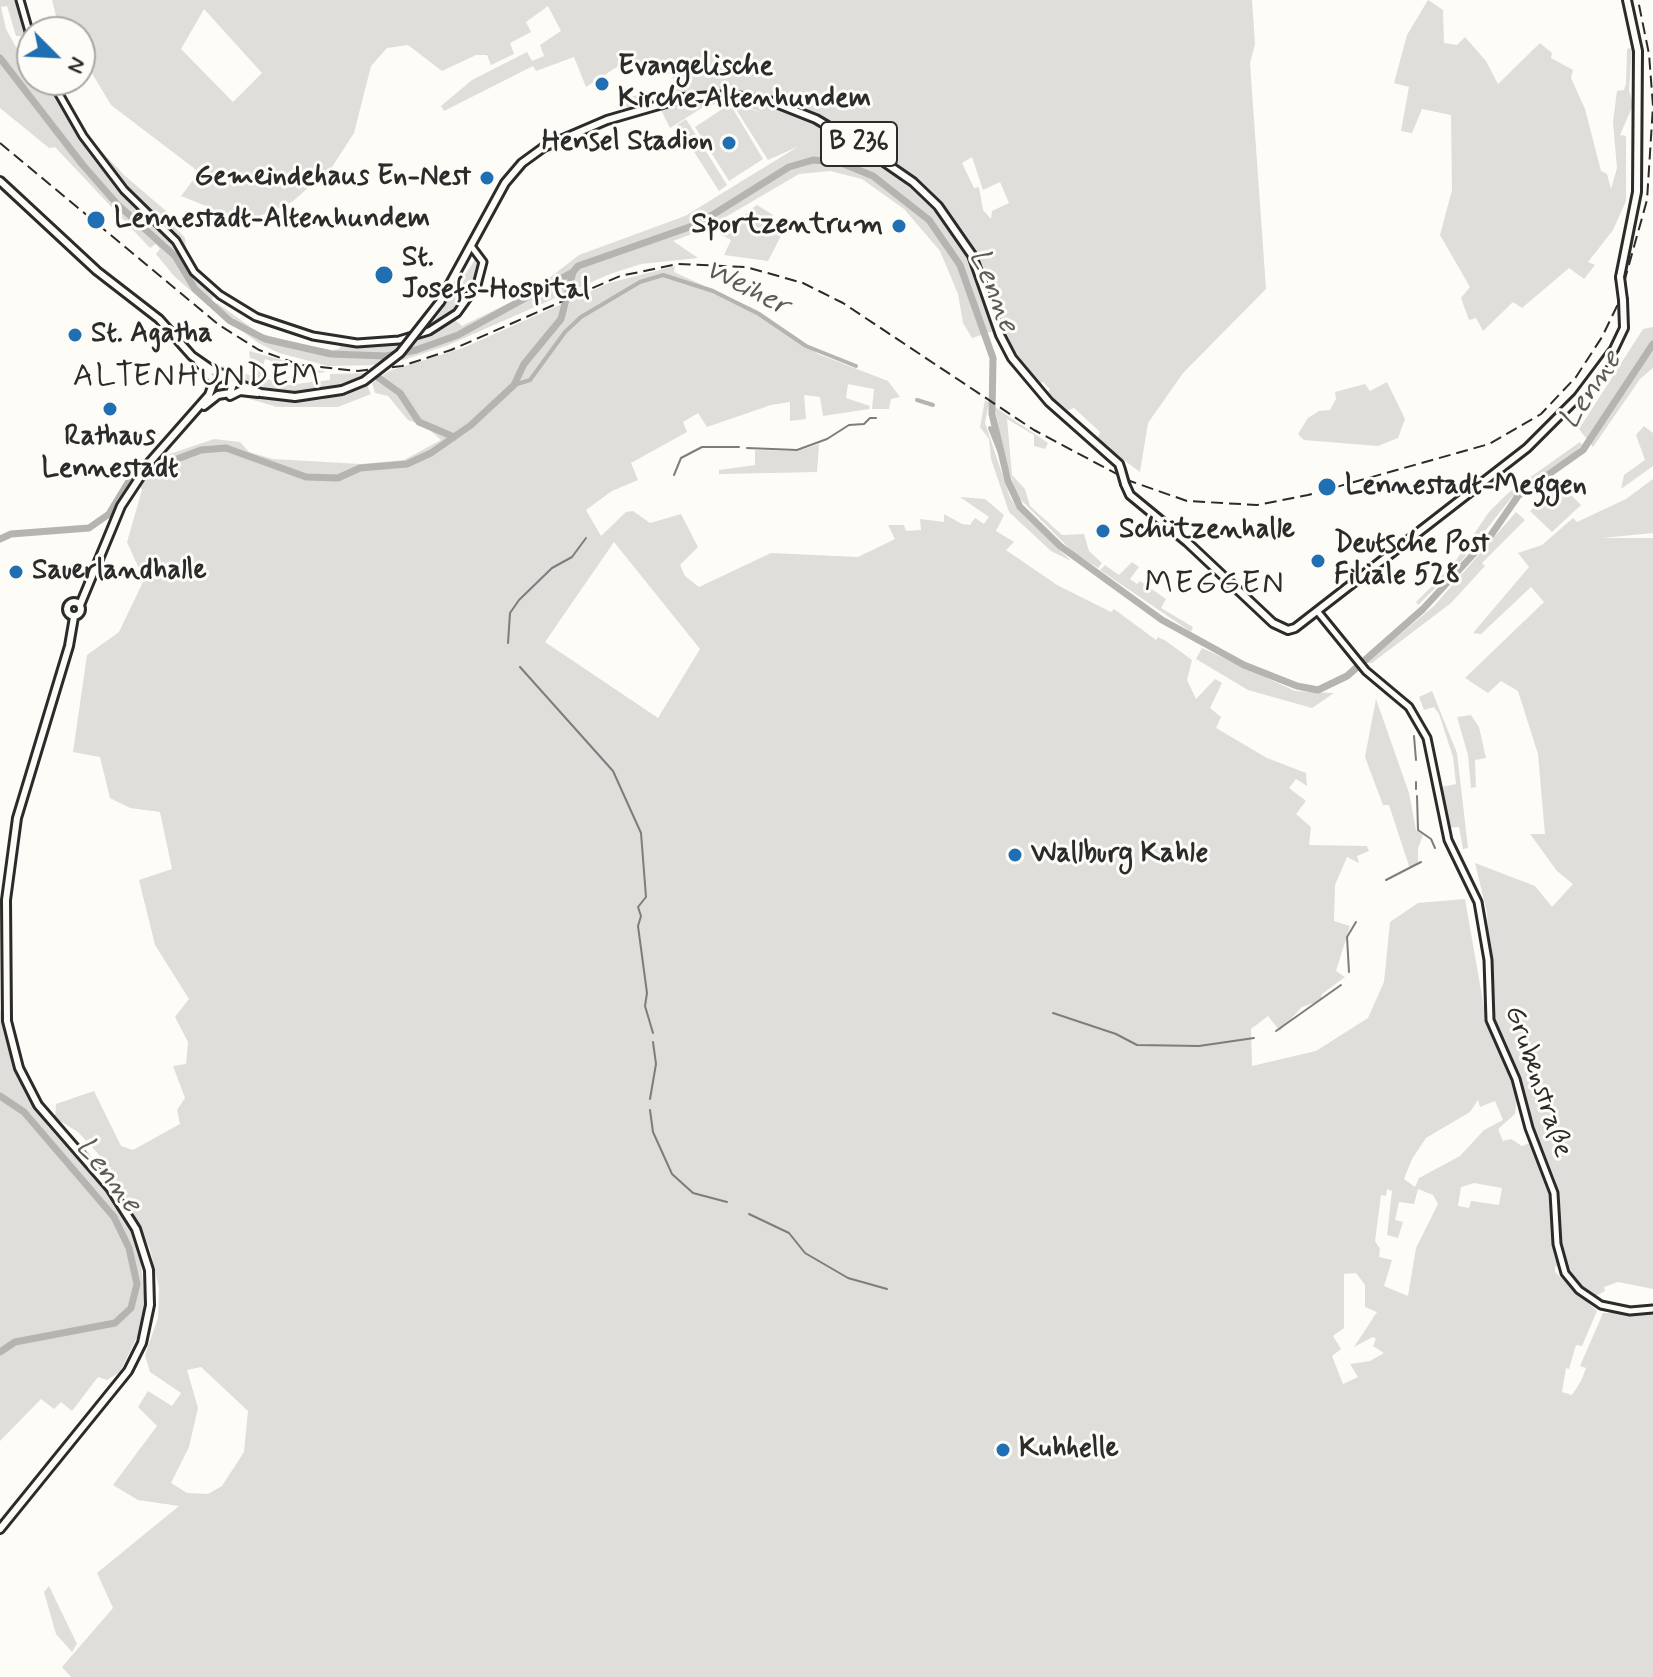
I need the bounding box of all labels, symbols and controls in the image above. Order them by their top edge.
north arrow [16,16,96,96]
place label: Evangelische Kirche Altenhundem [618,51,871,117]
text: N [60,53,92,77]
marker: Evangelische Kirche Altenhundem [593,75,611,93]
road number: B 236 [821,122,897,166]
place label: Hensel Stadion [542,126,713,160]
marker: Hensel Stadion [720,134,738,152]
place label: Gemeindehaus En-Nest [195,161,471,195]
marker: Gemeindehaus En-Nest [478,169,496,187]
place label: Lennestadt-Altenhundem [114,203,430,237]
marker: Lennestadt-Altenhundem [85,209,107,231]
place label: Sportzentrum [691,209,883,243]
marker: Sportzentrum [890,217,908,235]
place label: St. Josefs-Hospital [402,242,590,308]
water label: Lenne [959,244,1025,338]
water label: Weiher [698,253,794,325]
marker: St. Josefs-Hospital [373,264,395,286]
place label: St. Agatha [91,318,213,352]
marker: St. Agatha [66,326,84,344]
water label: Lenne [1553,345,1631,437]
district label: ALTENHUNDEM [67,359,327,397]
marker: Rathaus Lennestadt [101,400,119,418]
place label: Rathaus Lennestadt [41,421,179,487]
place label: Lennestadt-Meggen [1345,470,1587,504]
marker: Lennestadt-Meggen [1316,476,1338,498]
place label: Schützenhalle [1119,514,1295,548]
marker: Schützenhalle [1094,522,1112,540]
place label: Deutsche Post Filiale 528 [1334,528,1490,594]
marker: Deutsche Post Filiale 528 [1309,552,1327,570]
place label: Sauerlandhalle [32,555,207,589]
marker: Sauerlandhalle [7,563,25,581]
district label: MEGGEN [1142,566,1288,604]
place label: Wallburg Kahle [1031,838,1208,872]
marker: Wallburg Kahle [1006,846,1024,864]
street label: Grubenstraße [1495,1002,1579,1162]
water label: Lenne [66,1131,148,1221]
place label: Kuhhelle [1019,1433,1119,1467]
marker: Kuhhelle [994,1441,1012,1459]

